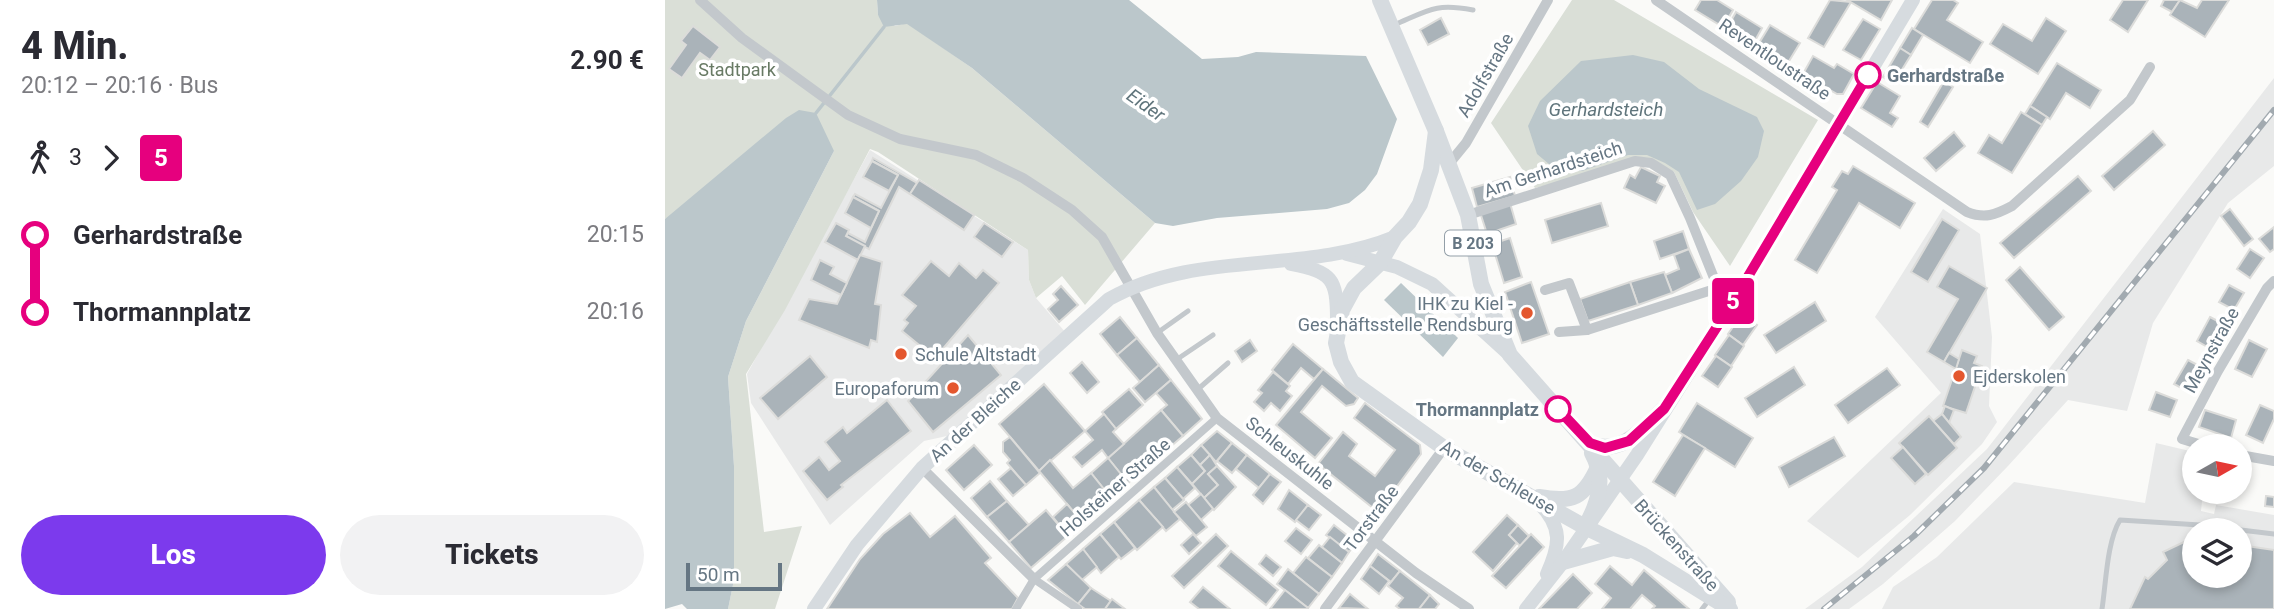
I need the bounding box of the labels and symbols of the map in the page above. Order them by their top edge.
street label: Reventloustraße [1715,14,1835,104]
street label: Adolfstraße [1452,29,1518,121]
park label: Stadtpark [698,59,777,80]
marker: Gerhardstraße [1855,62,1881,88]
place label: Gerhardstraße [1887,65,2004,86]
water label: Eider [1122,84,1170,127]
water label: Gerhardsteich [1549,98,1663,121]
street label: Am Gerhardsteich [1481,137,1625,201]
road number: B 203 [1445,230,1501,256]
line badge: 5 [1710,278,1756,324]
place label: IHK zu Kiel - Geschäftsstelle Rendsburg [1298,293,1513,335]
street label: Meynstraße [2179,304,2243,396]
marker: IHK zu Kiel - Geschäftsstelle Rendsburg [1519,305,1535,321]
place label: Schule Altstadt [915,344,1036,365]
marker: Schule Altstadt [893,346,909,362]
place label: Ejderskolen [1973,366,2066,387]
marker: Ejderskolen [1951,368,1967,384]
street label: An der Bleiche [925,374,1025,466]
place label: Europaforum [835,378,939,399]
marker: Europaforum [945,380,961,396]
marker: Thormannplatz [1545,396,1571,422]
place label: Thormannplatz [1416,399,1539,420]
street label: Schleuskuhle [1242,412,1338,494]
street label: Holsteiner Straße [1056,433,1174,541]
north arrow [2182,434,2252,504]
street label: An der Schleuse [1437,436,1559,518]
street label: Torstraße [1339,481,1403,555]
street label: Brückenstraße [1630,495,1724,595]
scale bar [686,560,782,592]

